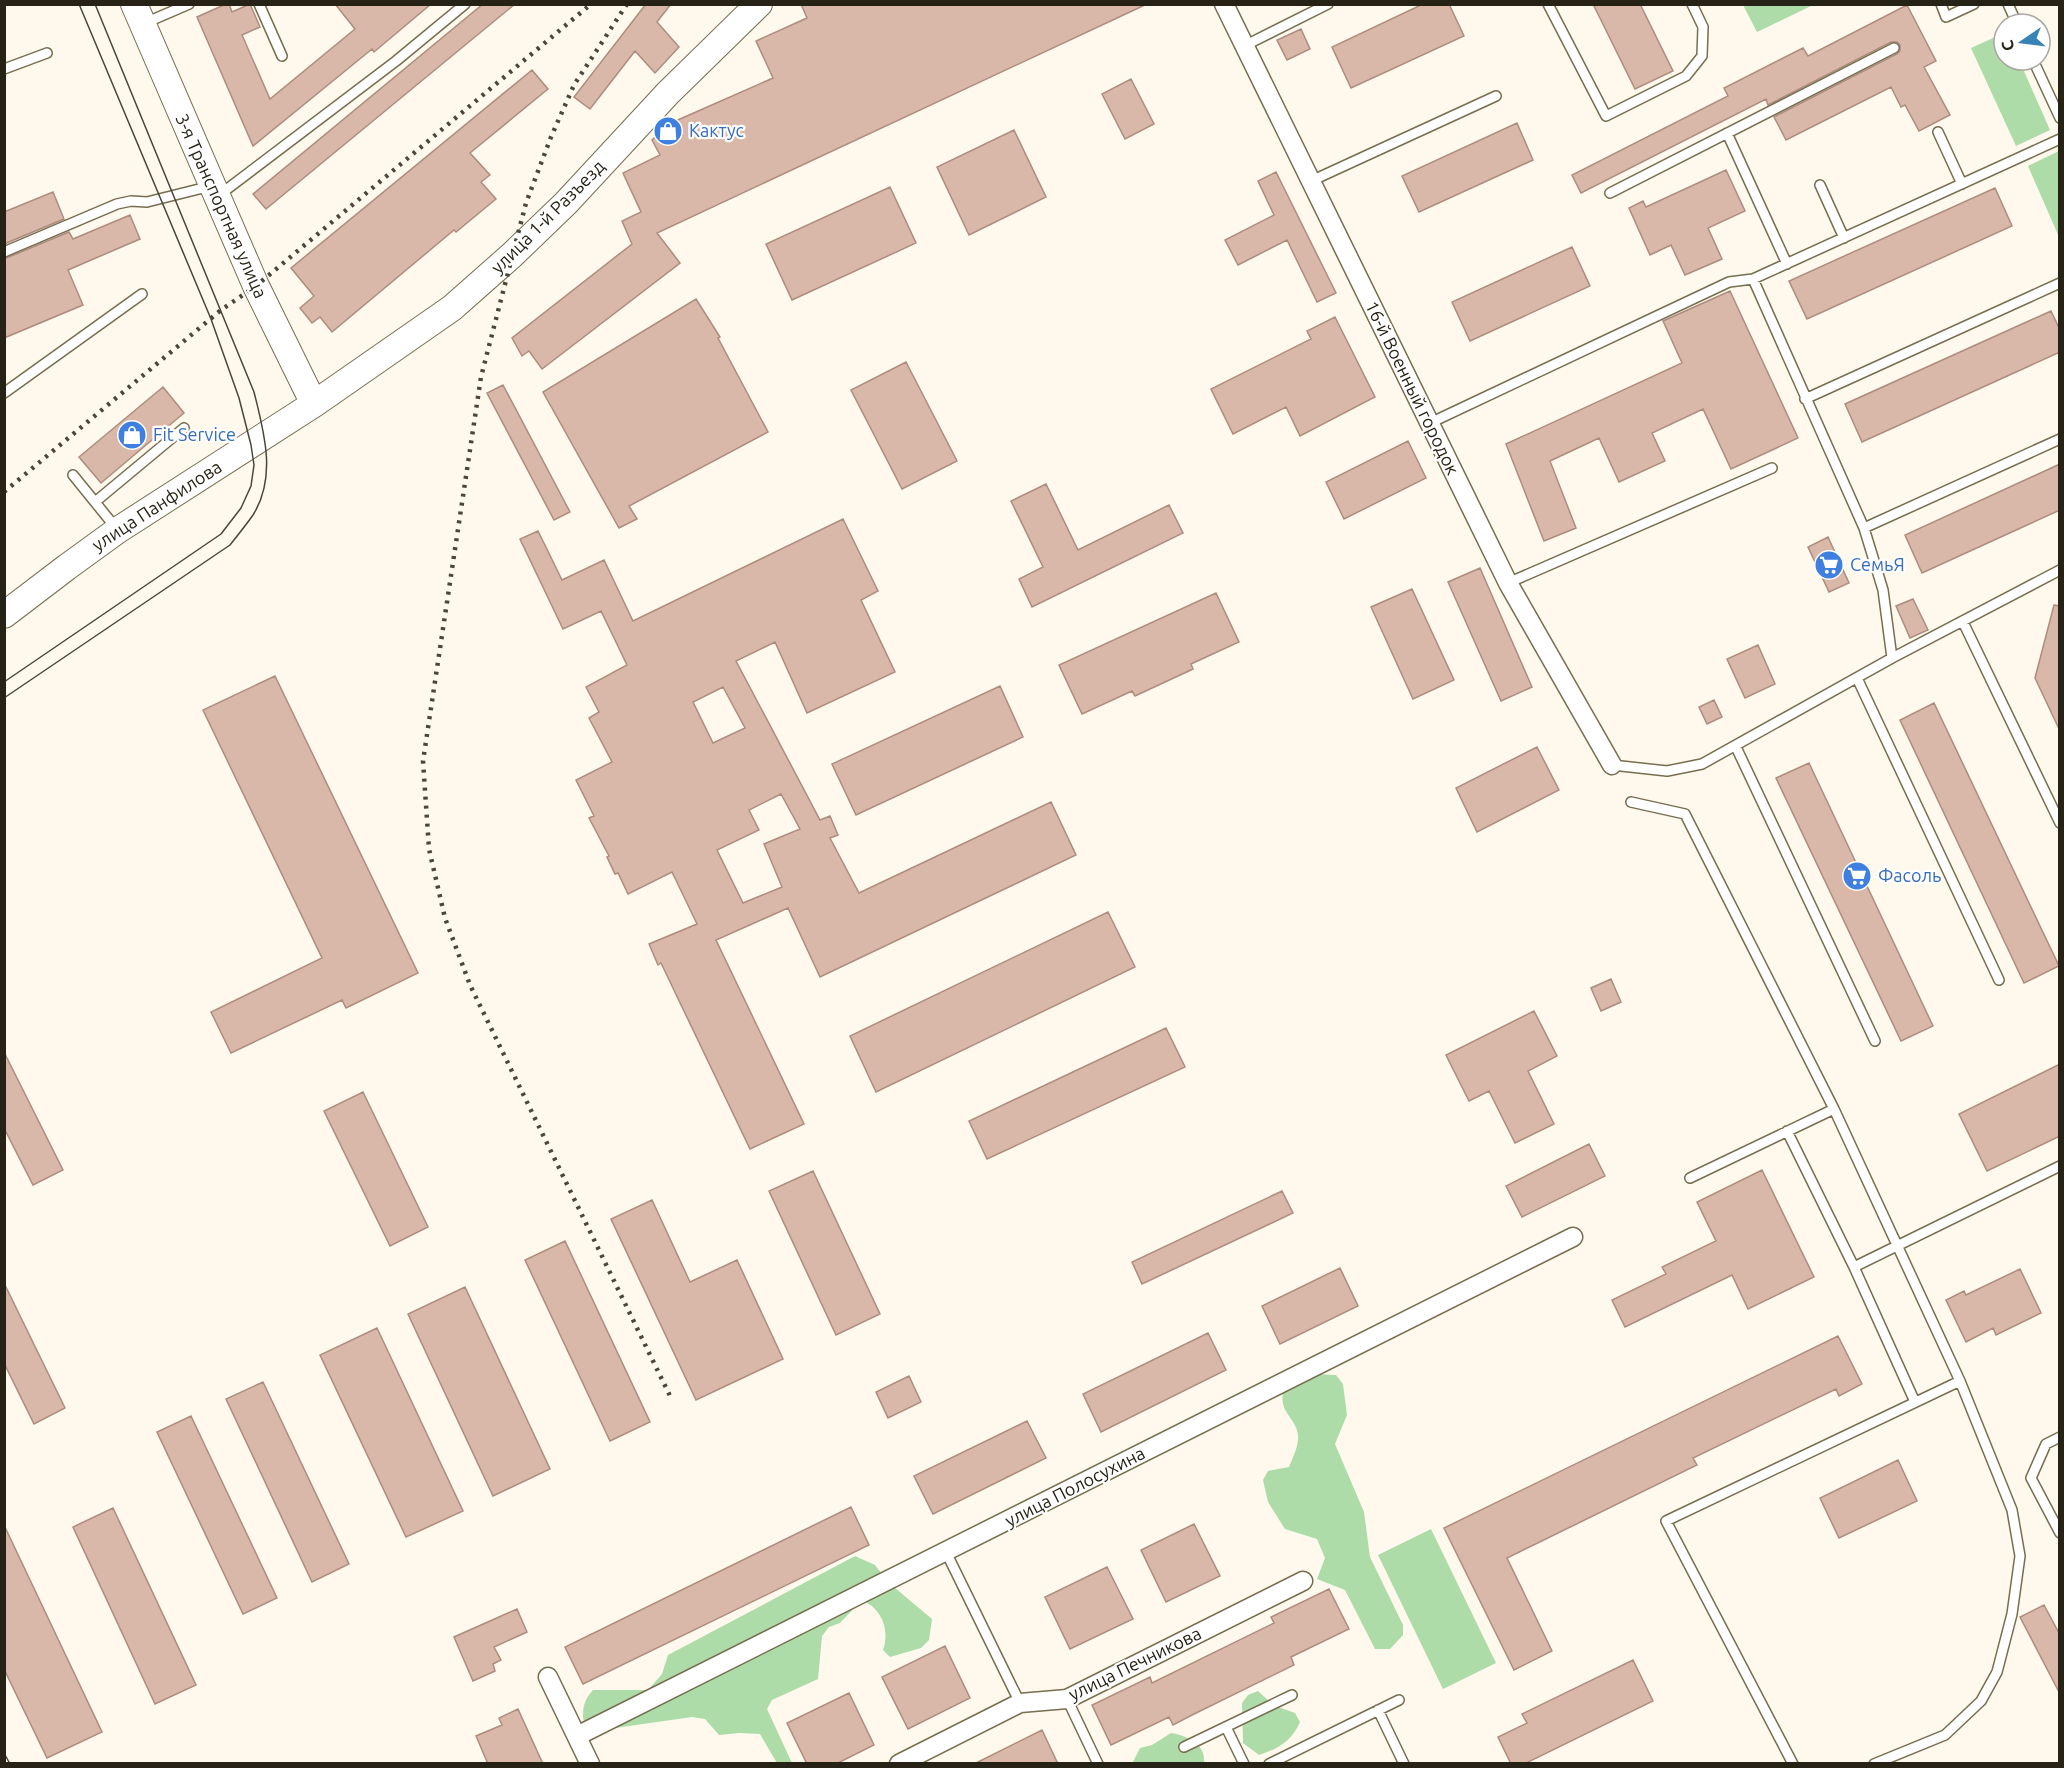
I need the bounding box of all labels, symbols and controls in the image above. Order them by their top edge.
north arrow [1992,12,2052,72]
text: С [1997,38,2017,53]
street label: 3-я Транспортная улица [172,110,272,301]
shop icon: Кактус [652,115,684,147]
place label: Кактус [689,120,744,140]
street label: улица 1-й Разъезд [487,155,608,277]
street label: 16-й Военный городок [1362,298,1464,478]
shop icon: Fit Service [116,419,148,451]
place label: Fit Service [153,424,236,444]
street label: улица Панфилова [88,456,225,554]
supermarket icon: СемьЯ [1813,549,1845,581]
place label: СемьЯ [1850,554,1905,574]
supermarket icon: Фасоль [1841,860,1873,892]
place label: Фасоль [1878,865,1941,885]
street label: улица Полосухина [1001,1442,1148,1530]
street label: улица Печникова [1065,1622,1204,1704]

